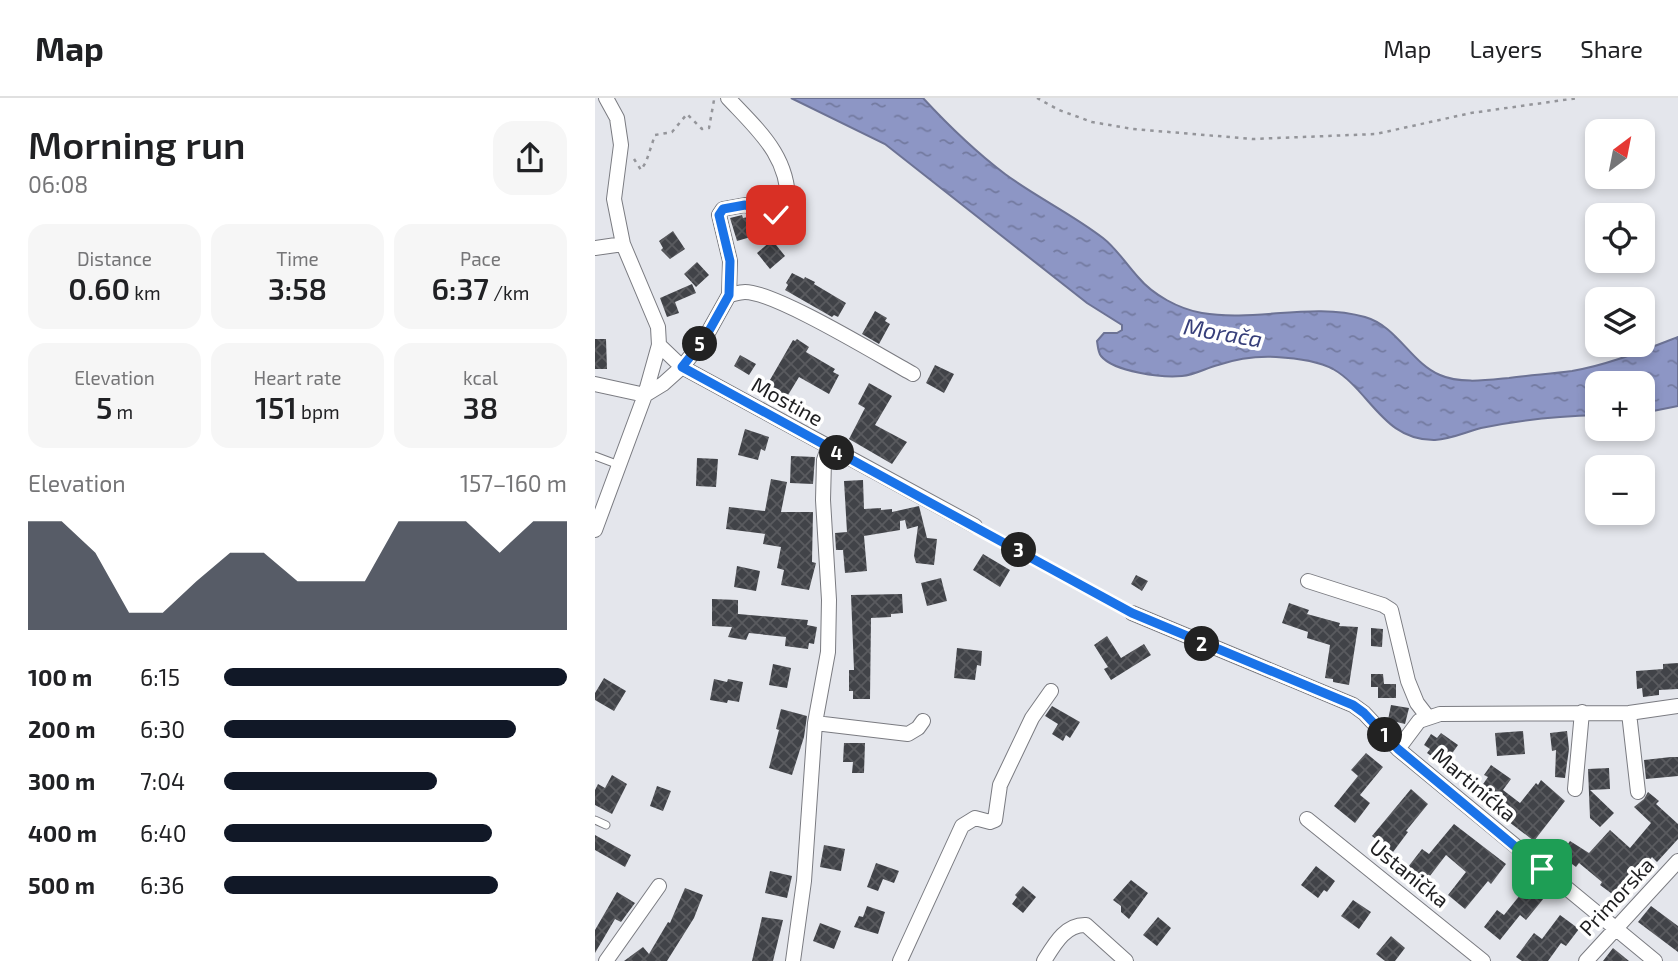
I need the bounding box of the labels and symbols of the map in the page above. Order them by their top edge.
north arrow [1585,119,1655,189]
pin [746,185,806,245]
water label: Morača [1182,311,1265,353]
pin: 5 [683,327,717,362]
street label: Mostine [748,371,828,430]
pin: 4 [819,436,855,470]
pin: 3 [1001,532,1037,568]
pin: 2 [1185,626,1219,662]
pin: 1 [1367,718,1403,752]
street label: Martinićka [1428,742,1522,826]
street label: Ustanička [1366,834,1454,912]
pin [1512,839,1572,899]
street label: Primorska [1573,852,1658,940]

